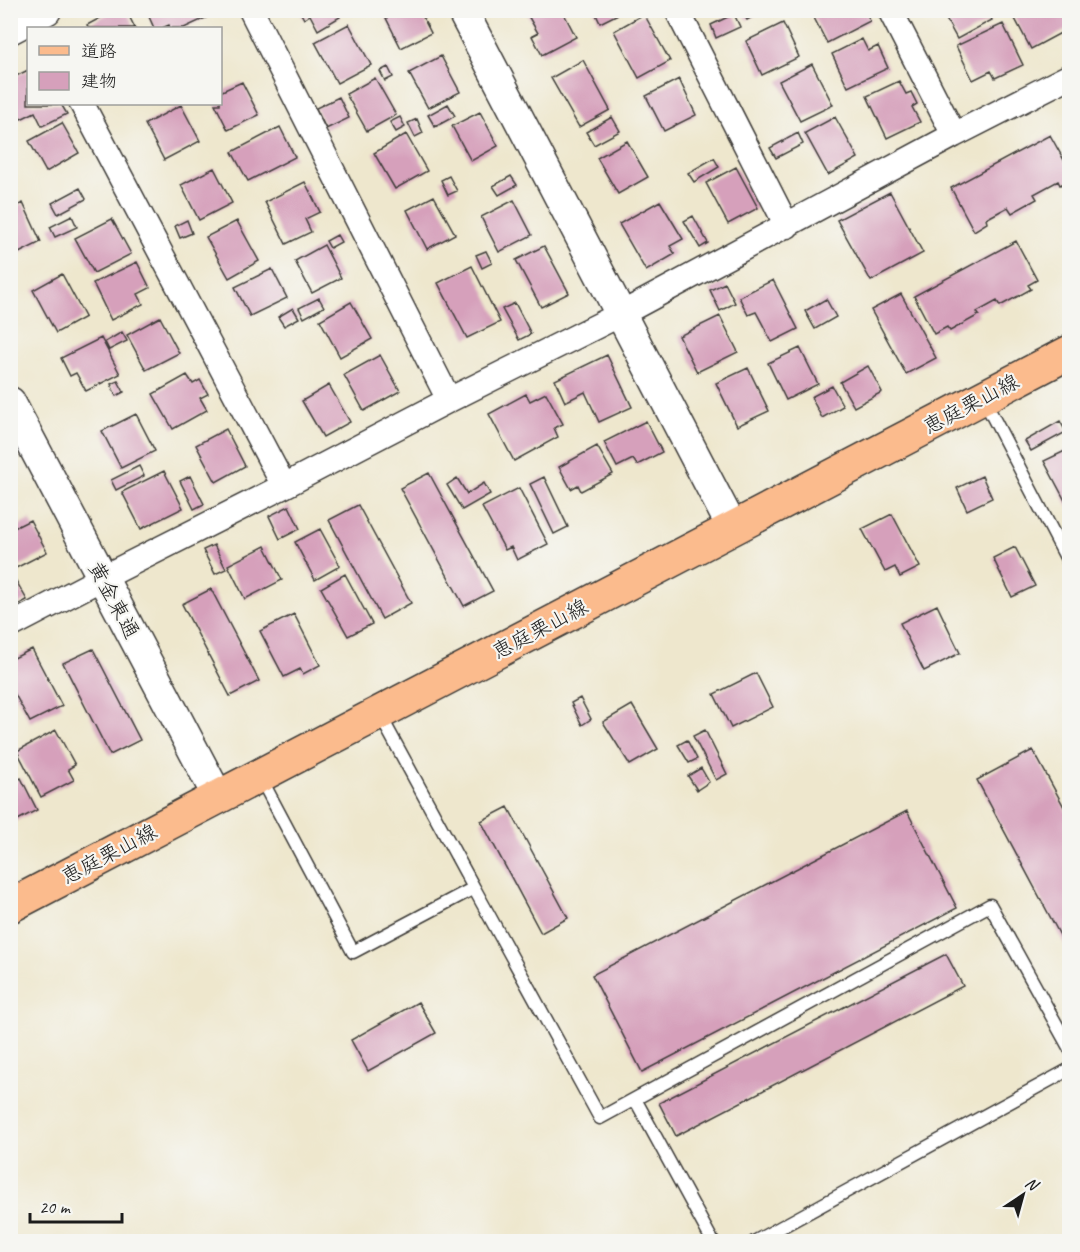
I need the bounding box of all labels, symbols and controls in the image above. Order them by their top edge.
legend [27,27,222,105]
text: 道路 [81,40,117,62]
text: 建物 [81,70,117,92]
street label: 恵庭栗山線 [919,368,1023,440]
street label: 黄金東通 [83,557,145,643]
street label: 恵庭栗山線 [488,593,592,665]
street label: 恵庭栗山線 [57,818,161,890]
north arrow [993,1165,1053,1225]
text: N [1021,1173,1044,1196]
scale bar [30,1186,122,1224]
text: 20 m [39,1196,72,1218]

